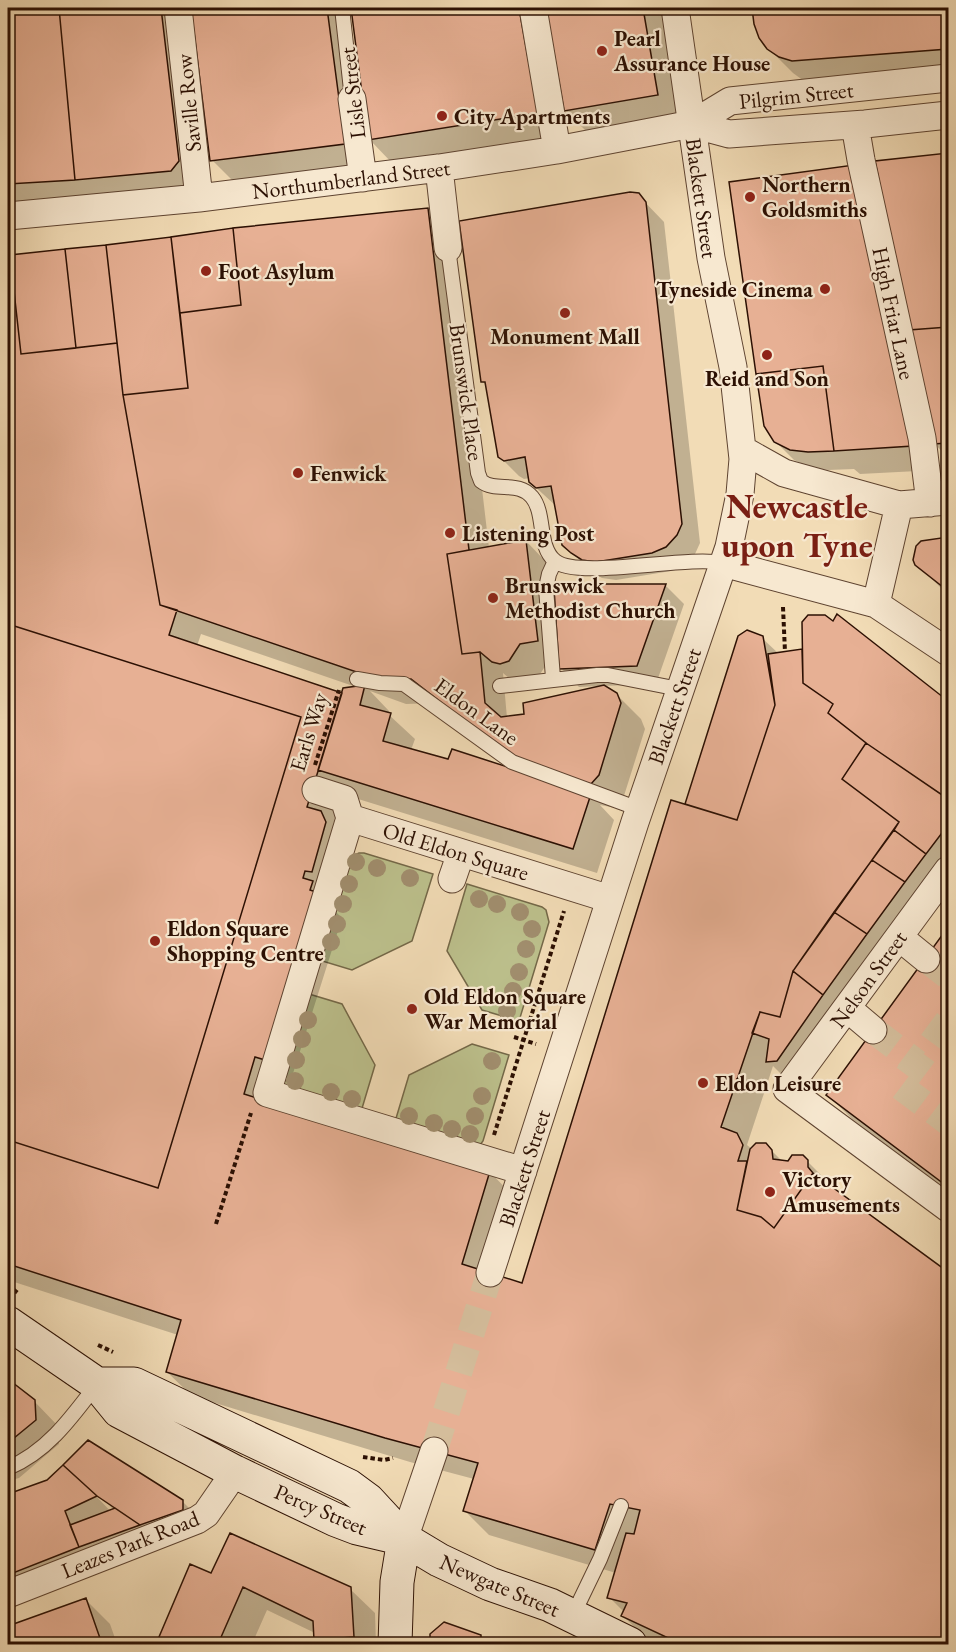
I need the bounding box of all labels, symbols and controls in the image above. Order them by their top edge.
place label: Pearl Assurance House [613,24,770,78]
marker: Pearl Assurance House [595,44,609,58]
street label: Lisle Street [332,45,372,140]
street label: Saville Row [169,52,208,153]
street label: Pilgrim Street [737,75,855,116]
place label: City Apartments [454,102,610,131]
marker: City Apartments [435,109,449,123]
street label: Blackett Street [679,136,724,260]
street label: Northumberland Street [250,153,452,206]
place label: Northern Goldsmiths [762,170,867,224]
marker: Northern Goldsmiths [743,190,757,204]
street label: High Friar Lane [865,244,922,382]
place label: Foot Asylum [218,257,335,286]
marker: Foot Asylum [199,264,213,278]
place label: Tyneside Cinema [656,275,813,304]
marker: Tyneside Cinema [818,282,832,296]
marker: Monument Mall [558,306,572,320]
street label: Brunswick Place [443,322,491,463]
place label: Monument Mall [490,322,640,351]
marker: Reid and Son [760,348,774,362]
place label: Reid and Son [705,364,829,393]
place label: Fenwick [310,459,387,488]
marker: Fenwick [291,466,305,480]
district label: Newcastle upon Tyne [721,484,873,567]
place label: Listening Post [462,519,595,548]
marker: Listening Post [443,526,457,540]
place label: Brunswick Methodist Church [505,571,676,625]
marker: Brunswick Methodist Church [486,591,500,605]
street label: Blackett Street [641,644,708,768]
street label: Eldon Lane [429,671,525,752]
street label: Earls Way [283,689,334,775]
street label: Old Eldon Square [379,815,533,888]
place label: Eldon Square Shopping Centre [167,914,324,968]
street label: Nelson Street [823,925,914,1034]
marker: Eldon Square Shopping Centre [148,934,162,948]
place label: Old Eldon Square War Memorial [424,982,586,1036]
marker: Old Eldon Square War Memorial [405,1002,419,1016]
place label: Eldon Leisure [715,1069,841,1098]
marker: Eldon Leisure [696,1076,710,1090]
street label: Blackett Street [492,1106,557,1230]
place label: Victory Amusements [781,1165,900,1219]
marker: Victory Amusements [763,1185,777,1199]
street label: Percy Street [270,1477,372,1542]
street label: Leazes Park Road [57,1503,204,1585]
street label: Newgate Street [435,1547,564,1624]

